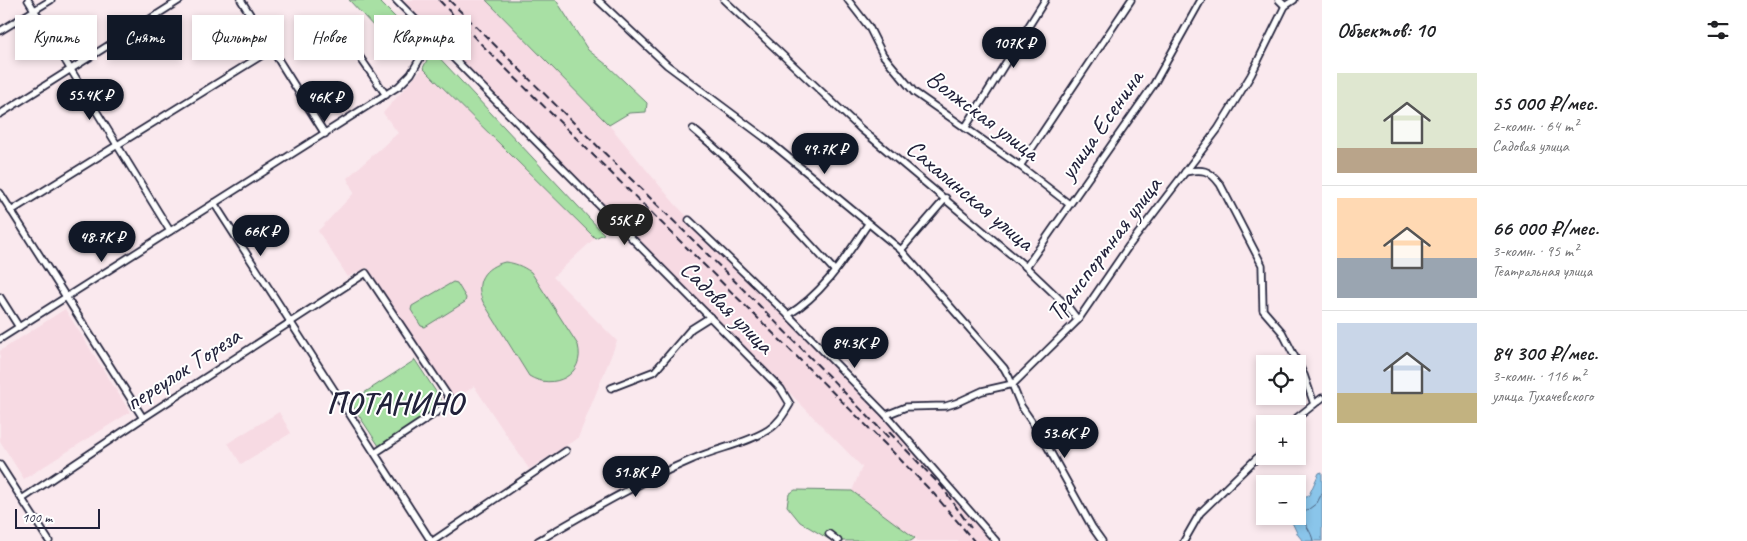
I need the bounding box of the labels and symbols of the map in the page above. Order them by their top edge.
pin: 107K ₽ [973,27,1055,69]
street label: Волжская улица [920,62,1048,170]
street label: улица Есенина [1050,62,1152,188]
pin: 55.4K ₽ [44,78,136,121]
pin: 46K ₽ [290,80,360,123]
pin: 49.7K ₽ [779,132,871,175]
street label: Сахалинская улица [900,132,1042,259]
street label: Транспортная улица [1039,169,1170,328]
pin: 55K ₽ [590,204,660,246]
pin: 66K ₽ [226,214,296,257]
pin: 48.7K ₽ [56,220,148,263]
street label: Садовая улица [673,253,782,362]
street label: переулок Тореза [119,319,248,418]
pin: 84.3K ₽ [809,326,901,369]
district label: ПОТАНИНО [327,384,466,422]
pin: 53.6K ₽ [1019,416,1111,459]
pin: 51.8K ₽ [590,456,682,498]
scale bar [15,506,100,529]

